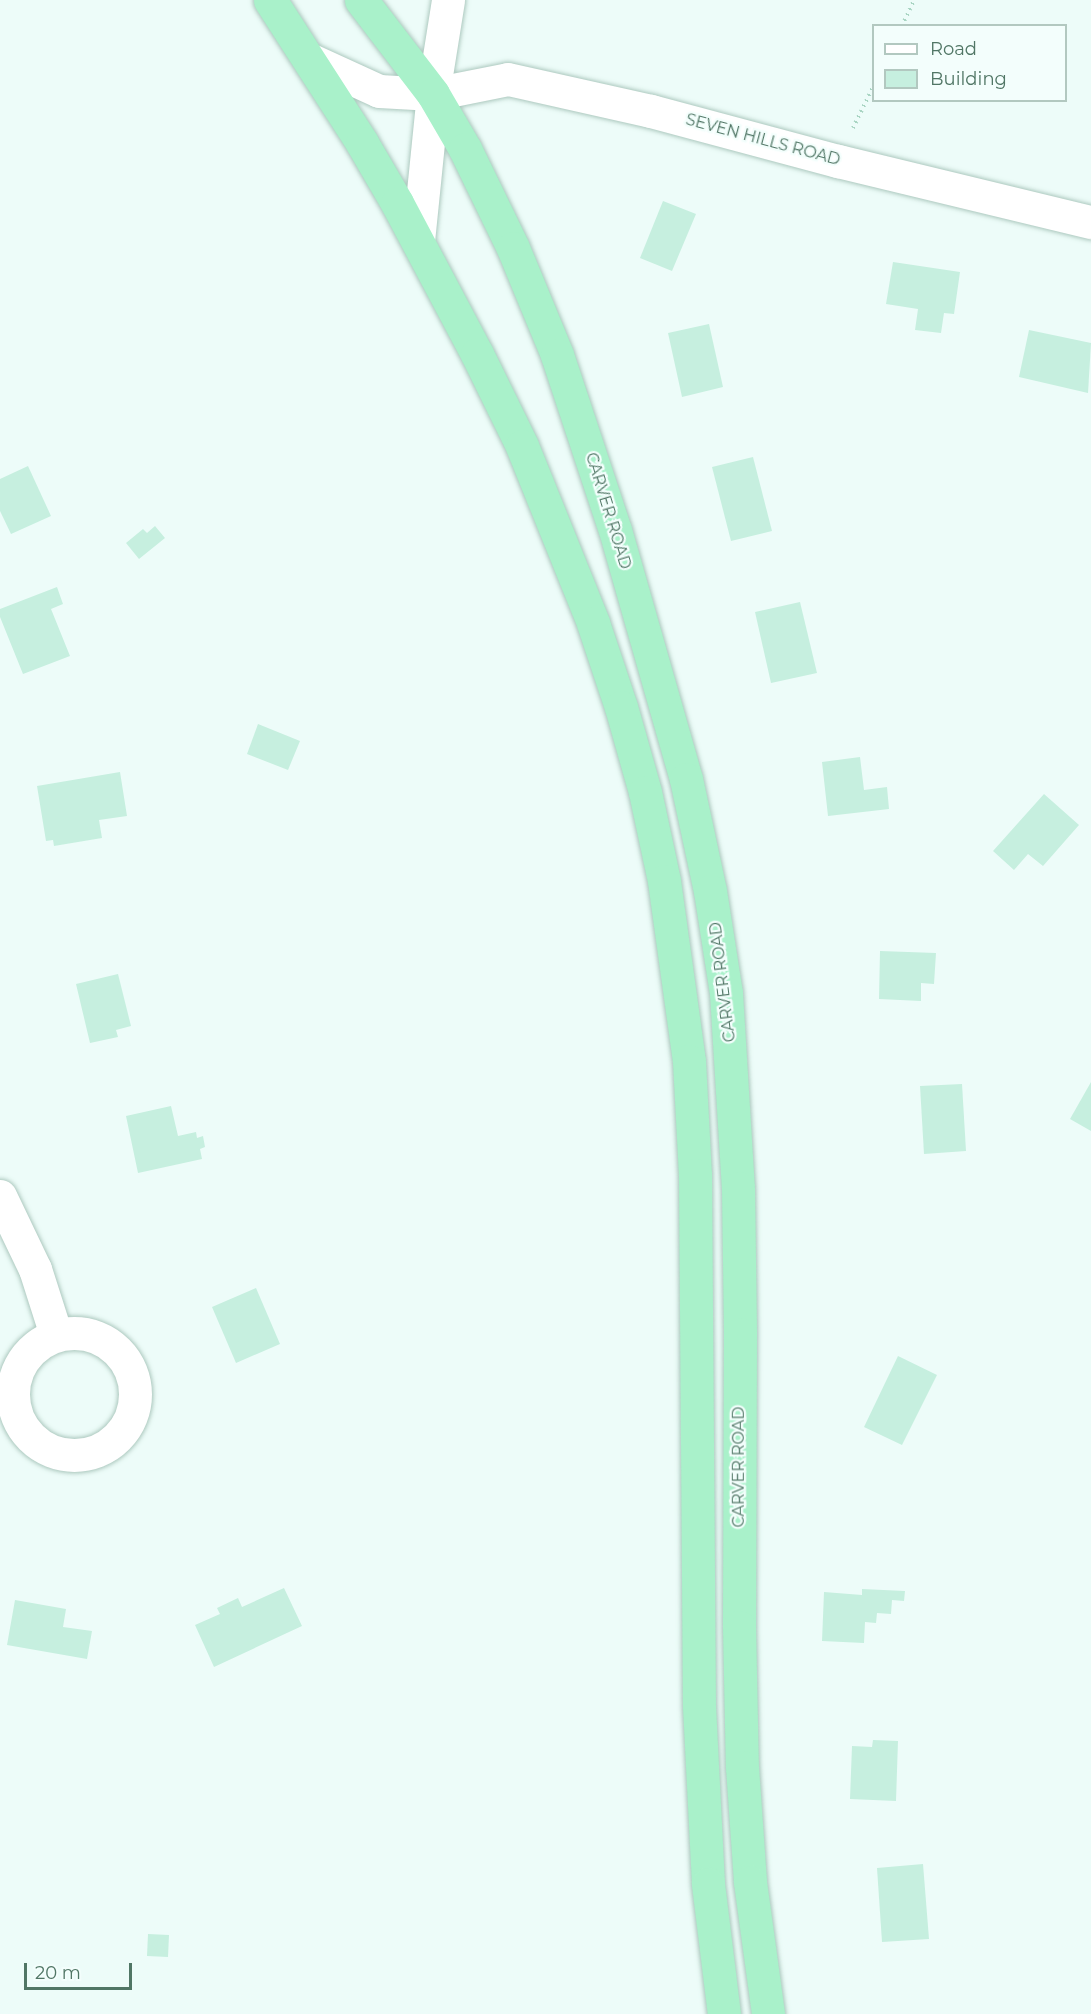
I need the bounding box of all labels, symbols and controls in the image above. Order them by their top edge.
legend [872,24,1067,102]
text: Road [930,38,977,60]
text: Building [930,68,1007,90]
street label: SEVEN HILLS ROAD [684,110,842,170]
street label: CARVER ROAD [581,450,635,572]
street label: CARVER ROAD [706,921,740,1043]
street label: CARVER ROAD [729,1406,749,1528]
scale bar [27,1951,135,1989]
text: 20 m [35,1962,81,1984]

